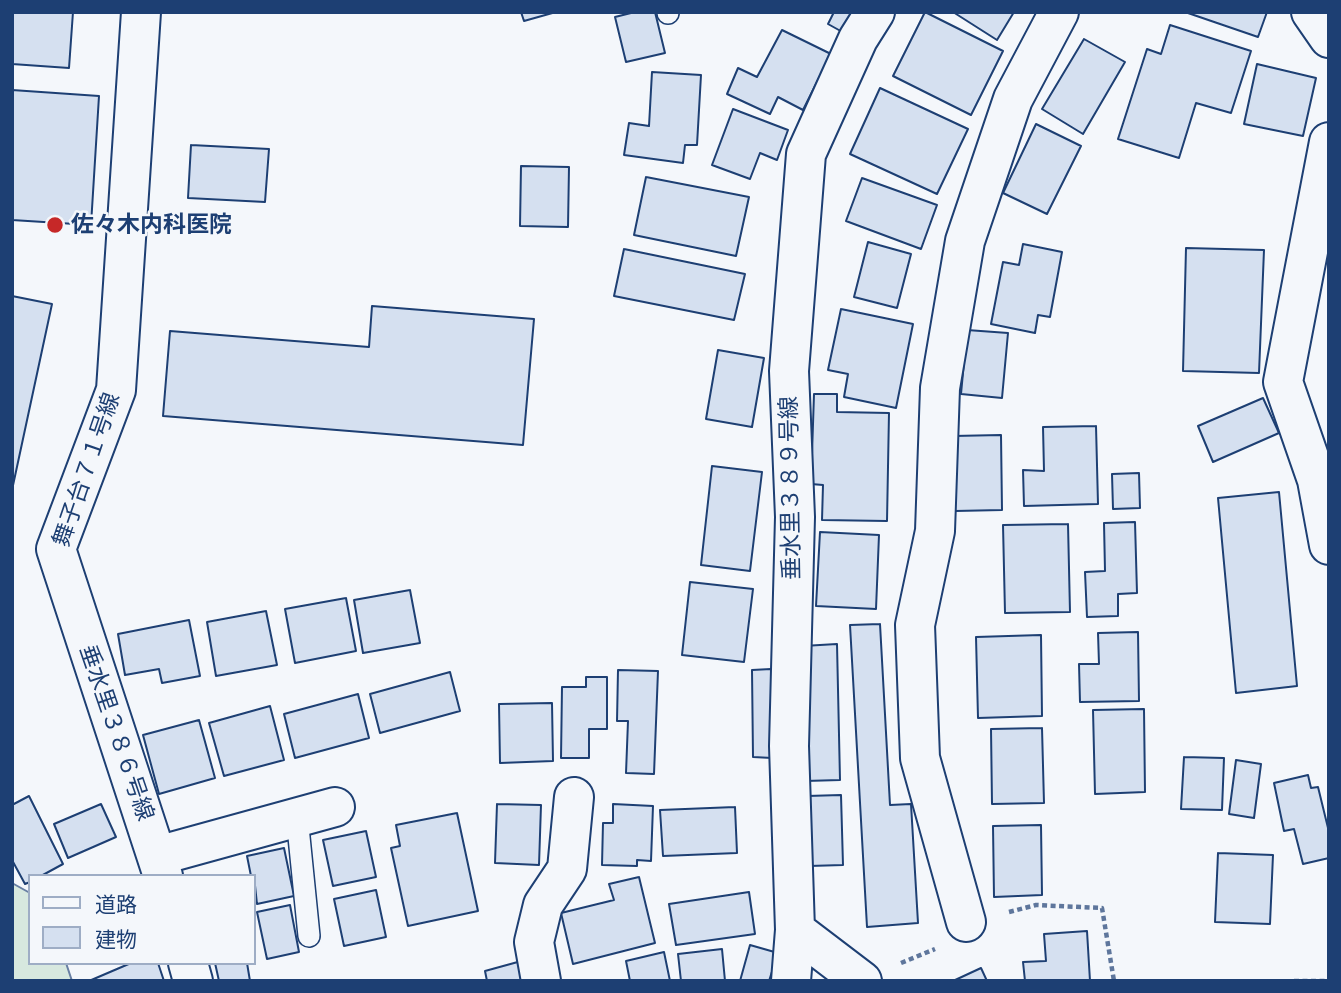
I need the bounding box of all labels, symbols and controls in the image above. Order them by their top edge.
place label: 佐々木内科医院 [71,211,232,239]
marker: 佐々木内科医院 [45,215,65,235]
street label: 舞子台７１号線 [48,389,126,551]
street label: 垂水里３８９号線 [776,396,806,580]
street label: 垂水里３８６号線 [73,642,159,824]
legend [28,874,256,965]
text: 道路 [95,892,137,917]
text: 建物 [95,927,137,952]

